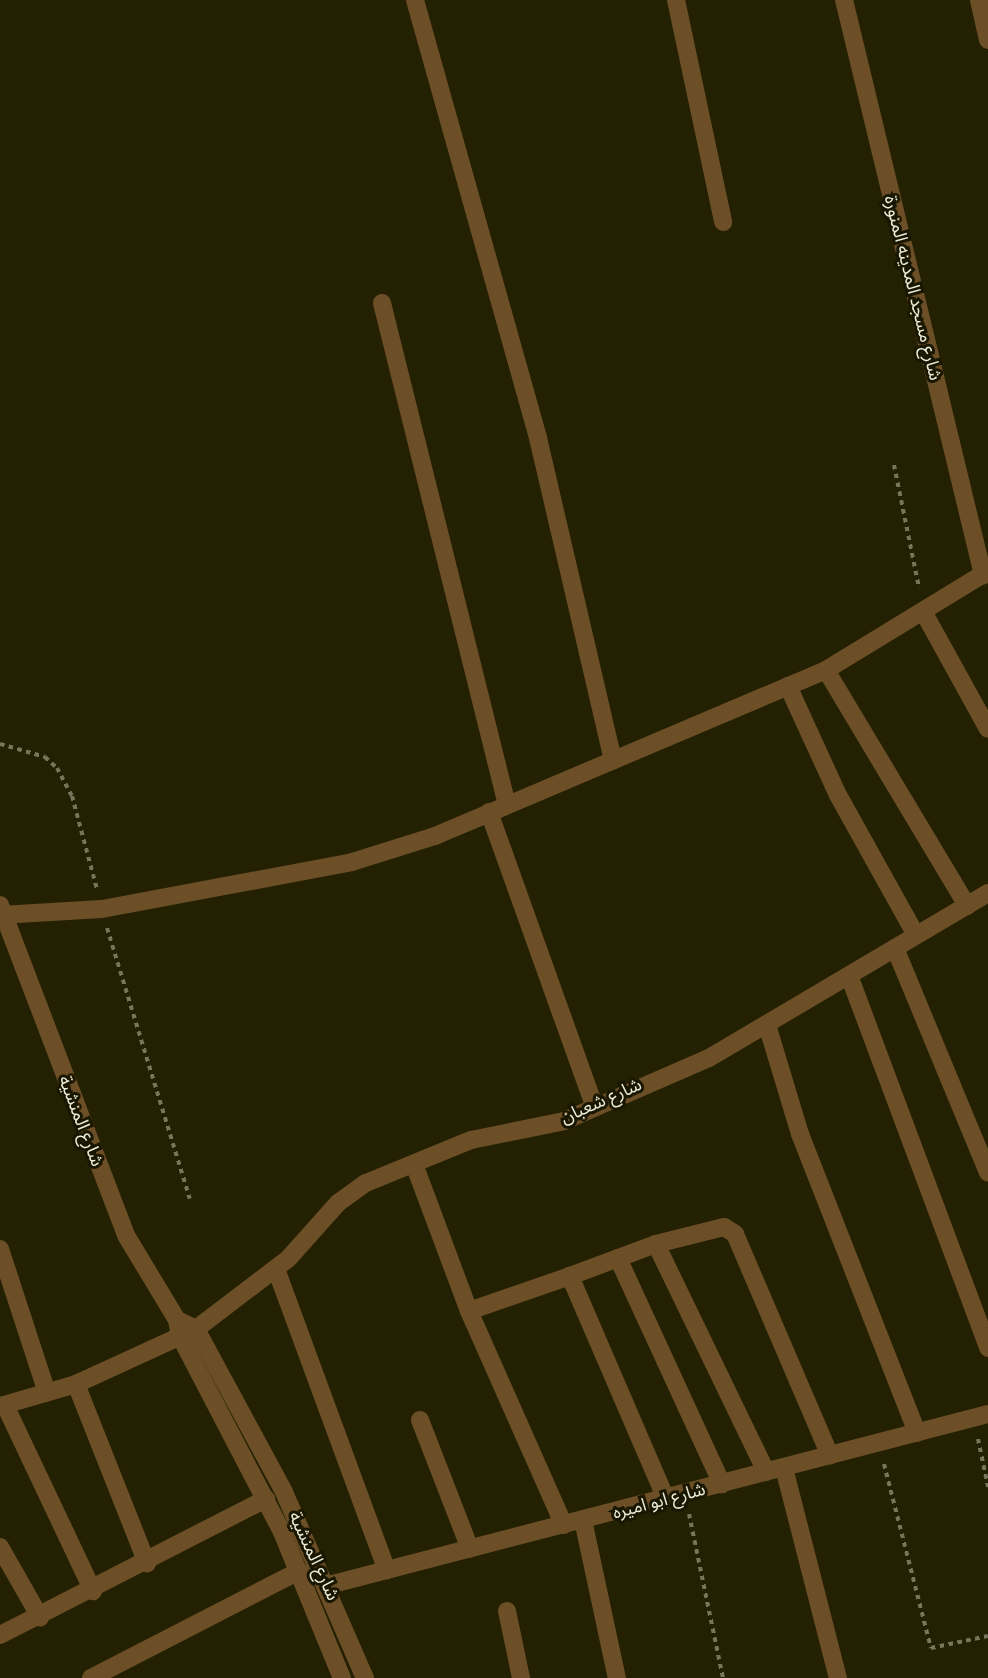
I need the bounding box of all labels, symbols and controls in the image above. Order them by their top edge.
street label: شارع مسجد المدينه المنورة [880,193,946,383]
street label: شارع المنشية [54,1072,108,1170]
street label: شارع شعبان [557,1074,645,1128]
street label: شارع ابو اميره [610,1478,708,1524]
street label: شارع المنشية [284,1508,344,1604]

